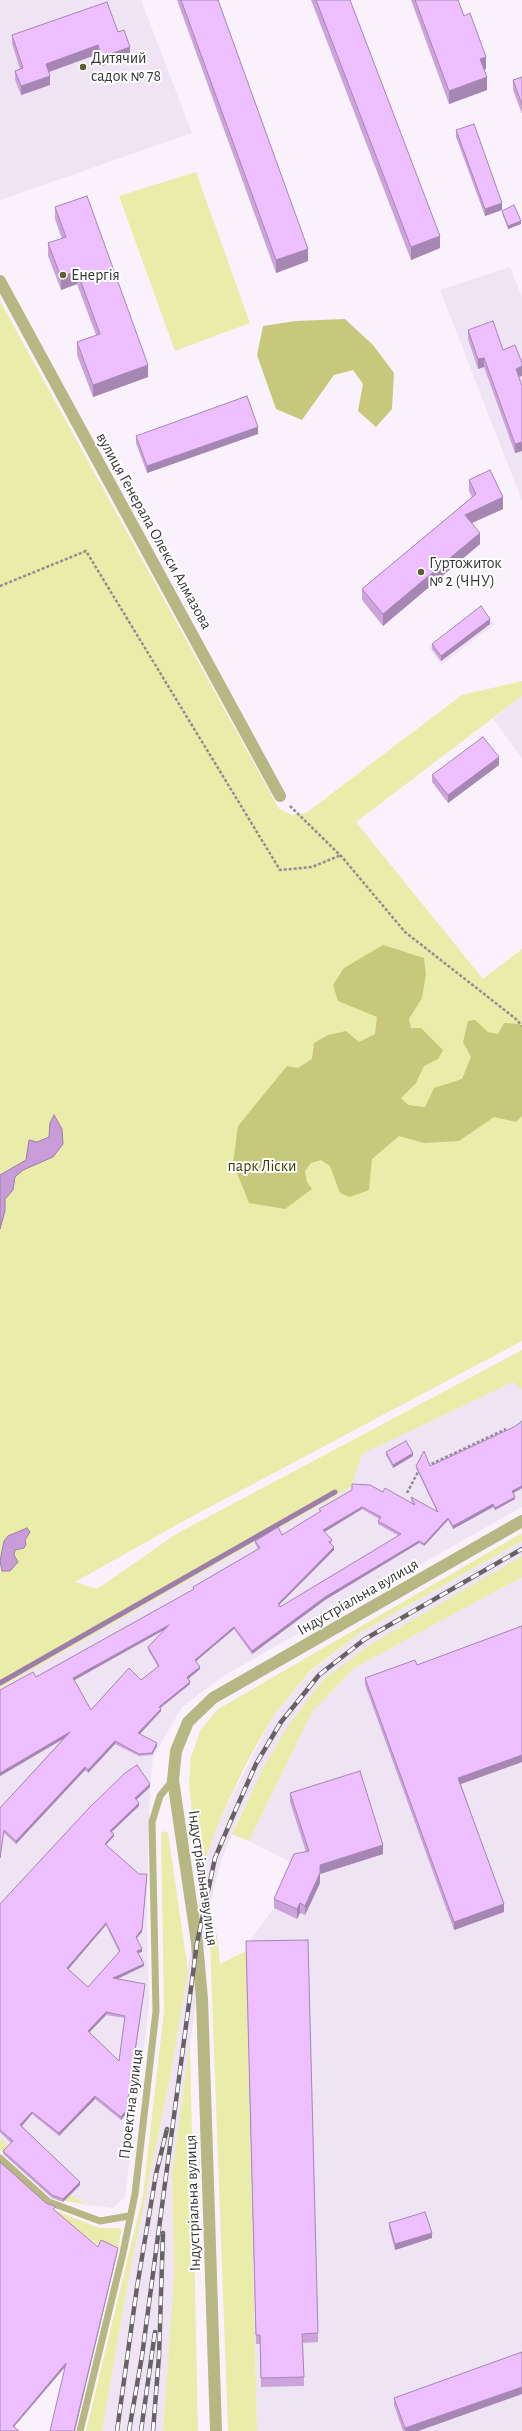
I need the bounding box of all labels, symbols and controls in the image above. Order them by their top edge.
place label: Дитячий садок № 78 [91,48,161,86]
marker: Дитячий садок № 78 [78,62,88,72]
place label: Енергія [71,265,120,285]
marker: Енергія [58,270,68,280]
street label: вулиця Генерала Олекси Алмазова [92,429,216,633]
place label: Гуртожиток № 2 (ЧНУ) [429,553,502,591]
marker: Гуртожиток № 2 (ЧНУ) [416,567,426,577]
park label: парк Ліски [228,1156,296,1176]
street label: Індустріальна вулиця [294,1554,422,1640]
street label: Індустріальна вулиця [184,1809,222,1947]
street label: Проектна вулиця [115,2048,147,2160]
street label: Індустріальна вулиця [181,2134,205,2272]

